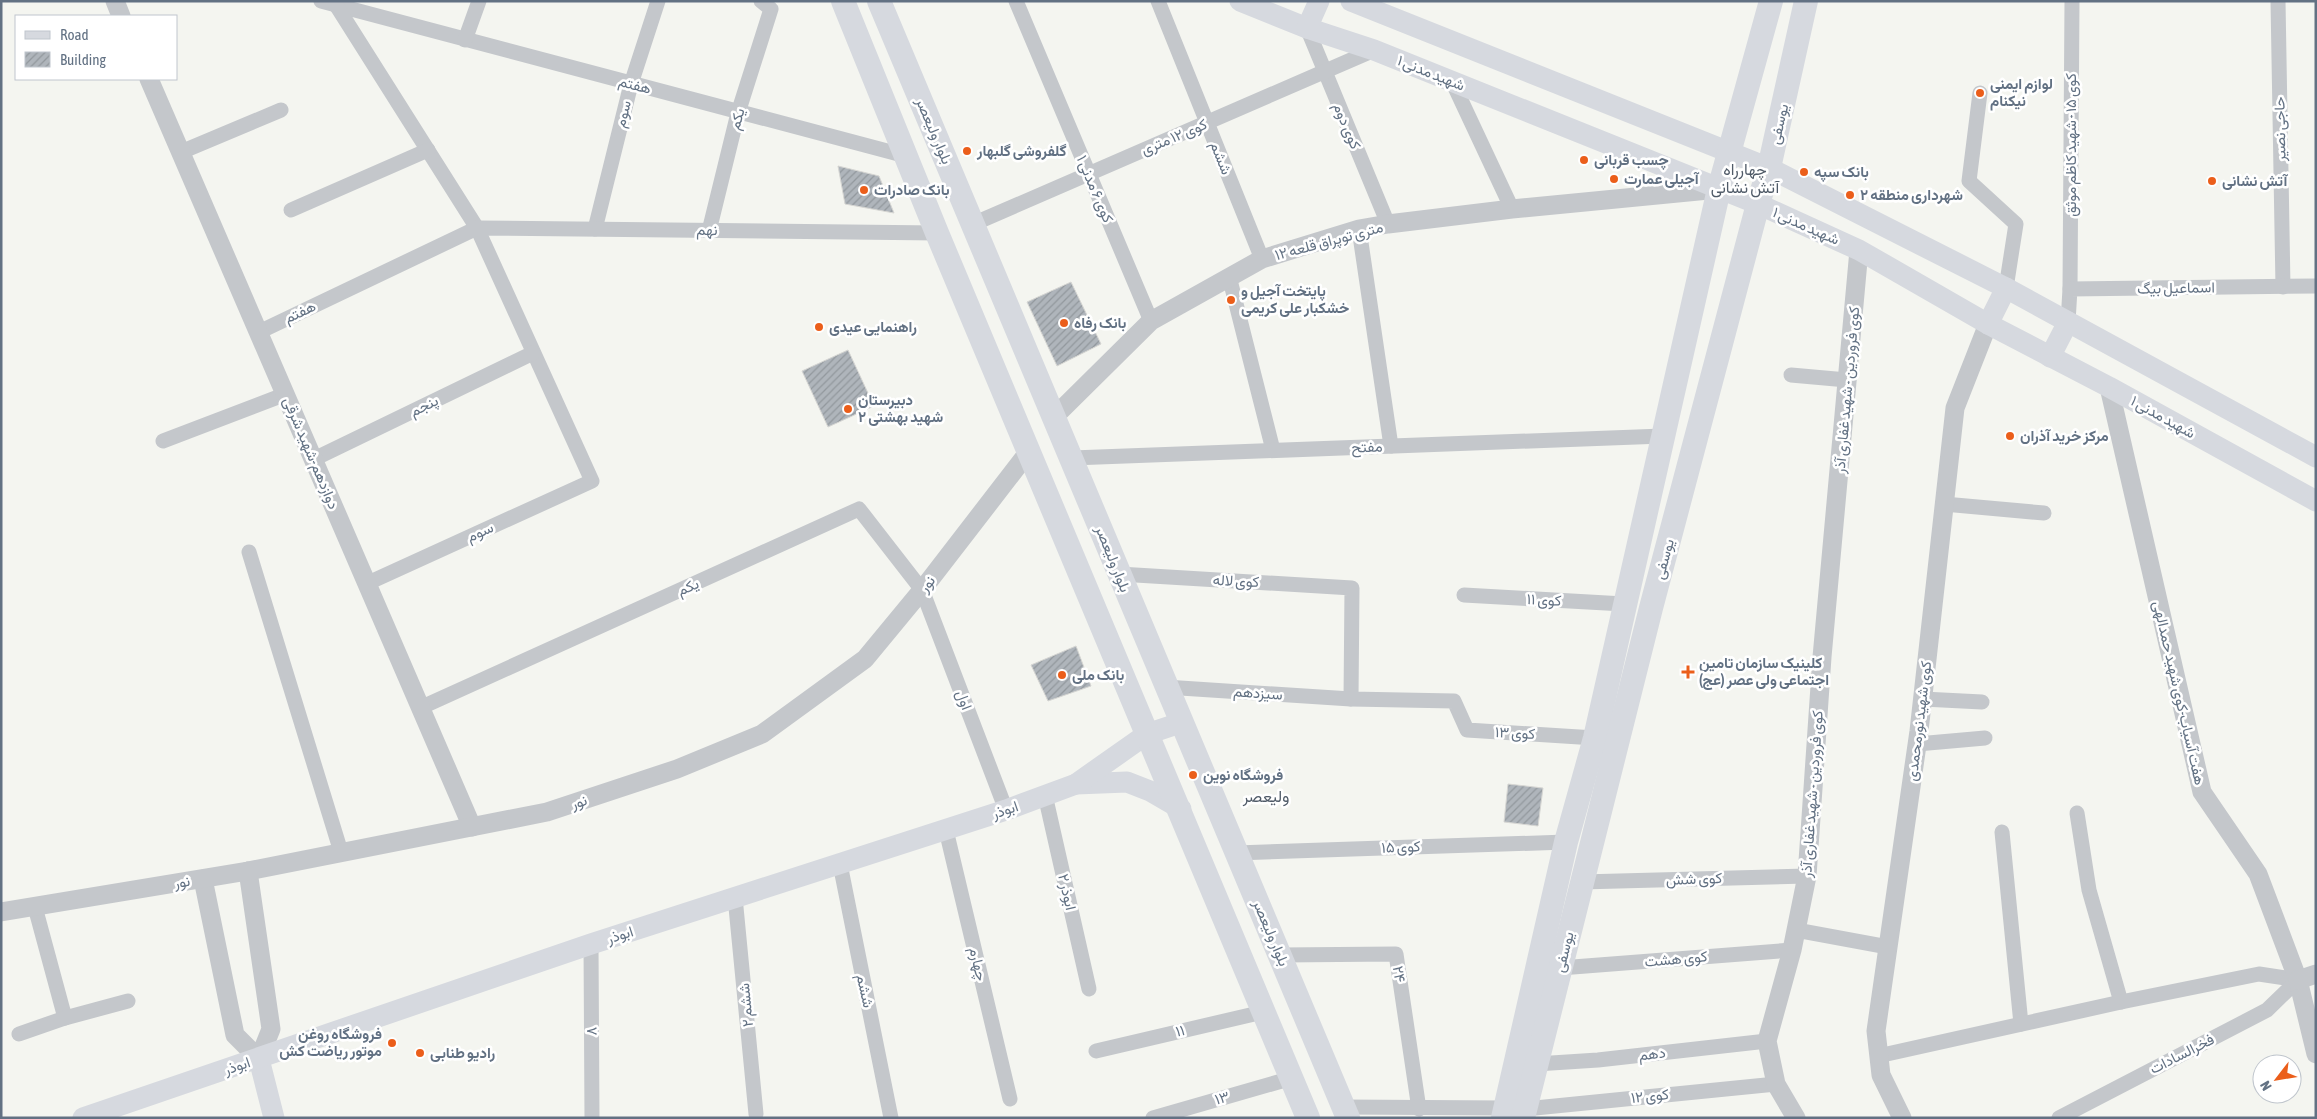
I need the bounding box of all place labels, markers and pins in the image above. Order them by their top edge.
place label: لوازم ایمنی نیکنام [1990,75,2053,111]
marker: لوازم ایمنی نیکنام [1974,87,1986,99]
place label: گلفروشی گلبهار [976,142,1067,160]
marker: گلفروشی گلبهار [961,145,973,157]
place label: چسب قربانی [1594,151,1669,170]
marker: چسب قربانی [1578,154,1590,166]
place label: بانک سپه [1814,163,1869,182]
marker: بانک سپه [1798,166,1810,178]
place label: آجیلی عمارت [1624,170,1700,188]
place label: آتش نشانی [2222,172,2288,190]
marker: آجیلی عمارت [1608,173,1620,185]
marker: آتش نشانی [2206,175,2218,187]
place label: بانک صادرات [874,181,949,199]
marker: بانک صادرات [858,184,870,196]
place label: شهرداری منطقه ۲ [1860,186,1963,204]
marker: شهرداری منطقه ۲ [1844,189,1856,201]
place label: پایتخت آجیل و خشکبار علی کریمی [1241,282,1349,317]
marker: پایتخت آجیل و خشکبار علی کریمی [1225,294,1237,306]
place label: بانک رفاه [1074,314,1126,332]
marker: بانک رفاه [1058,317,1070,329]
place label: راهنمایی عیدی [829,318,917,336]
marker: راهنمایی عیدی [813,321,825,333]
place label: دبیرستان شهید بهشتی ۲ [858,391,943,426]
marker: دبیرستان شهید بهشتی ۲ [842,403,854,415]
place label: مرکز خرید آذران [2020,427,2109,445]
marker: مرکز خرید آذران [2004,430,2016,442]
place label: کلینیک سازمان تامین اجتماعی ولی عصر (عج) [1699,654,1829,690]
marker: کلینیک سازمان تامین اجتماعی ولی عصر (عج) [1681,665,1695,679]
place label: بانک ملی [1072,666,1124,684]
marker: بانک ملی [1056,669,1068,681]
place label: فروشگاه نوین [1203,766,1283,784]
marker: فروشگاه نوین [1187,769,1199,781]
place label: فروشگاه روغن موتور ریاضت کش [279,1025,382,1060]
marker: فروشگاه روغن موتور ریاضت کش [386,1037,398,1049]
place label: رادیو طنابی [430,1044,495,1062]
marker: رادیو طنابی [414,1047,426,1059]

